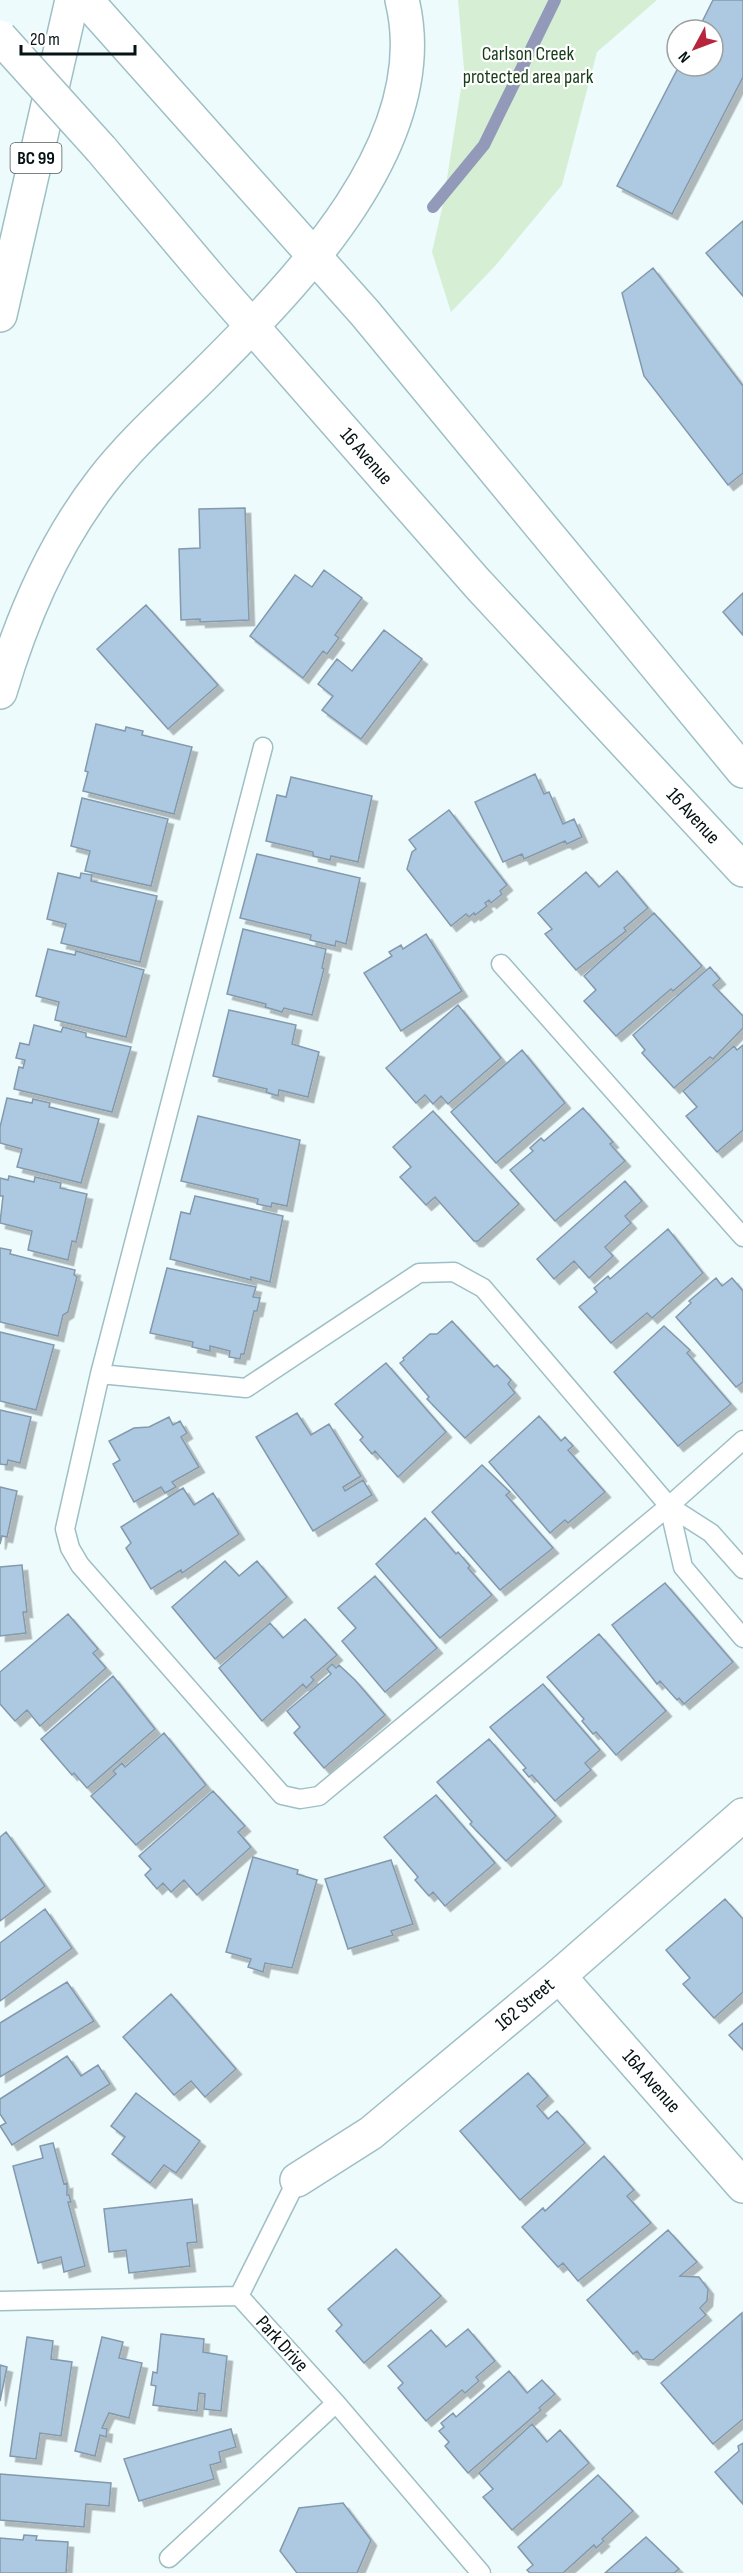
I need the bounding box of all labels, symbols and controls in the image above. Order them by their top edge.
scale bar [21,18,135,56]
north arrow [665,18,725,78]
text: 20 m [30,29,60,50]
park label: Carlson Creek protected area park [463,42,594,89]
text: N [675,47,695,66]
road number: BC 99 [10,143,62,173]
street label: 16 Avenue [335,423,398,490]
street label: 16 Avenue [661,783,725,849]
street label: 162 Street [490,1973,559,2036]
street label: 16A Avenue [617,2045,685,2118]
street label: Park Drive [251,2311,313,2377]

